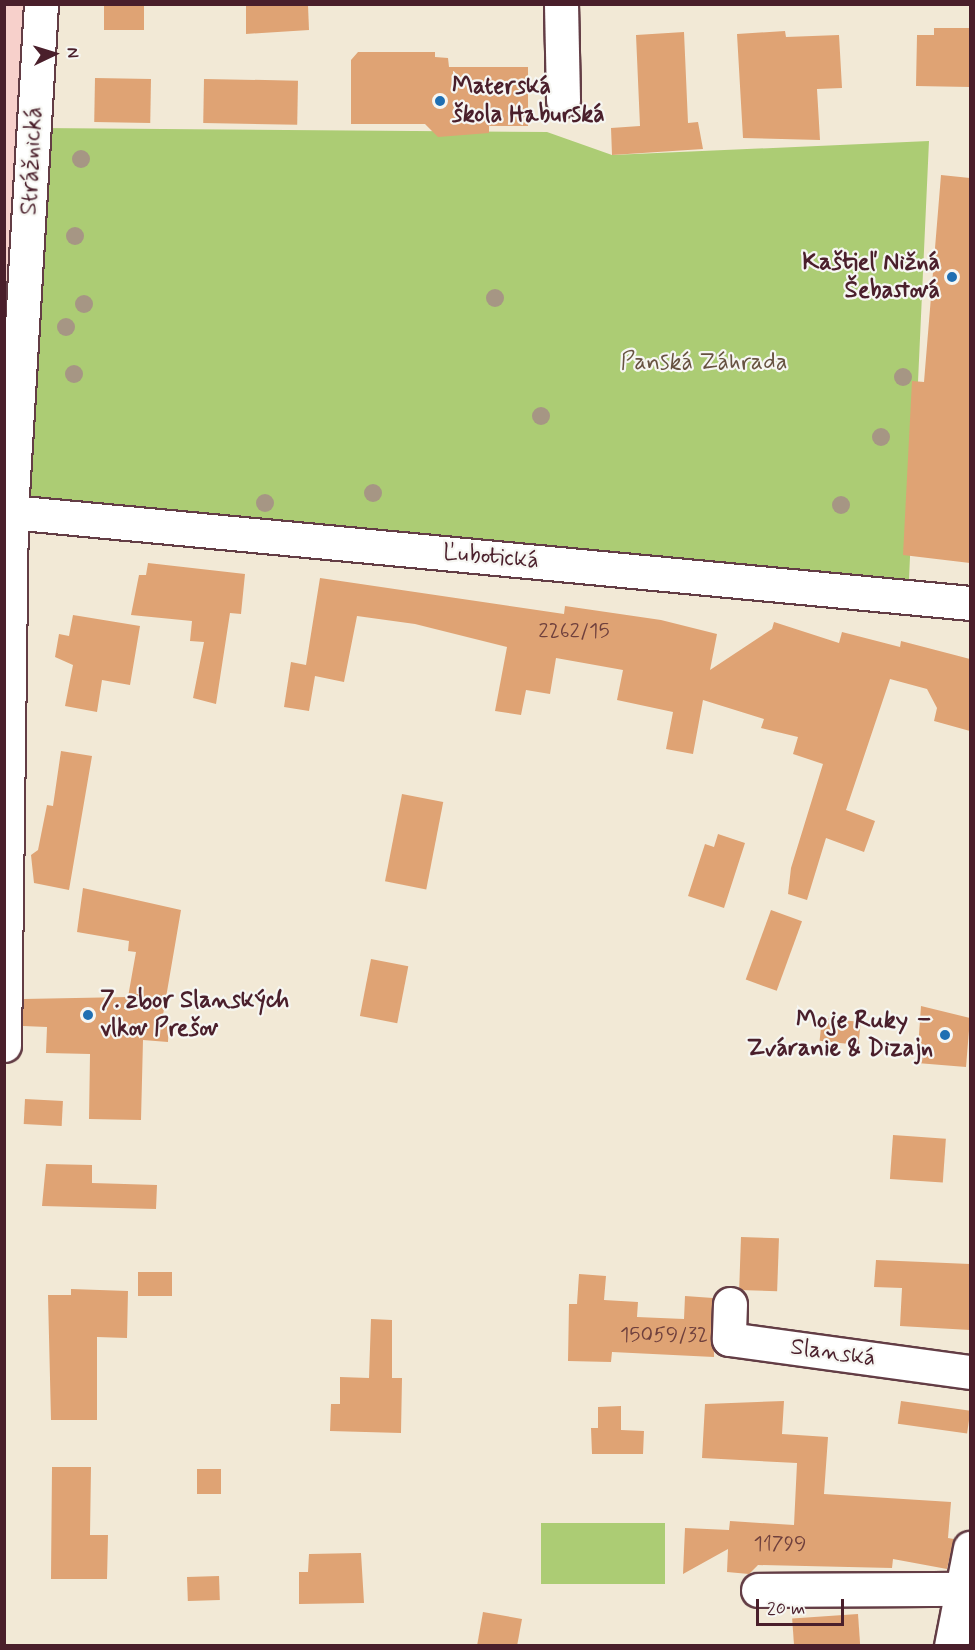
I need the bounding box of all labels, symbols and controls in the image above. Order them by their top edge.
north arrow [24,24,84,84]
text: N [62,47,83,59]
place label: Materská škola Haburská [452,73,607,129]
marker: Materská škola Haburská [433,94,447,108]
street label: Strážnická [15,106,49,216]
place label: Kaštieľ Nižná Šebastová [802,249,940,305]
marker: Kaštieľ Nižná Šebastová [945,270,959,284]
park label: Panská Záhrada [621,349,787,377]
street label: Ľubotická [442,538,540,576]
house number: 2262/15 [538,618,610,644]
place label: 7. zbor Slanských vlkov Prešov [100,987,289,1043]
place label: Moje Ruky – Zváranie & Dizajn [747,1007,933,1063]
marker: 7. zbor Slanských vlkov Prešov [81,1008,95,1022]
marker: Moje Ruky – Zváranie & Dizajn [938,1028,952,1042]
house number: 15059/32 [620,1322,708,1348]
street label: Slanská [789,1333,877,1373]
house number: 11799 [754,1531,806,1557]
scale bar [759,1587,848,1625]
text: 20 m [767,1597,805,1621]

